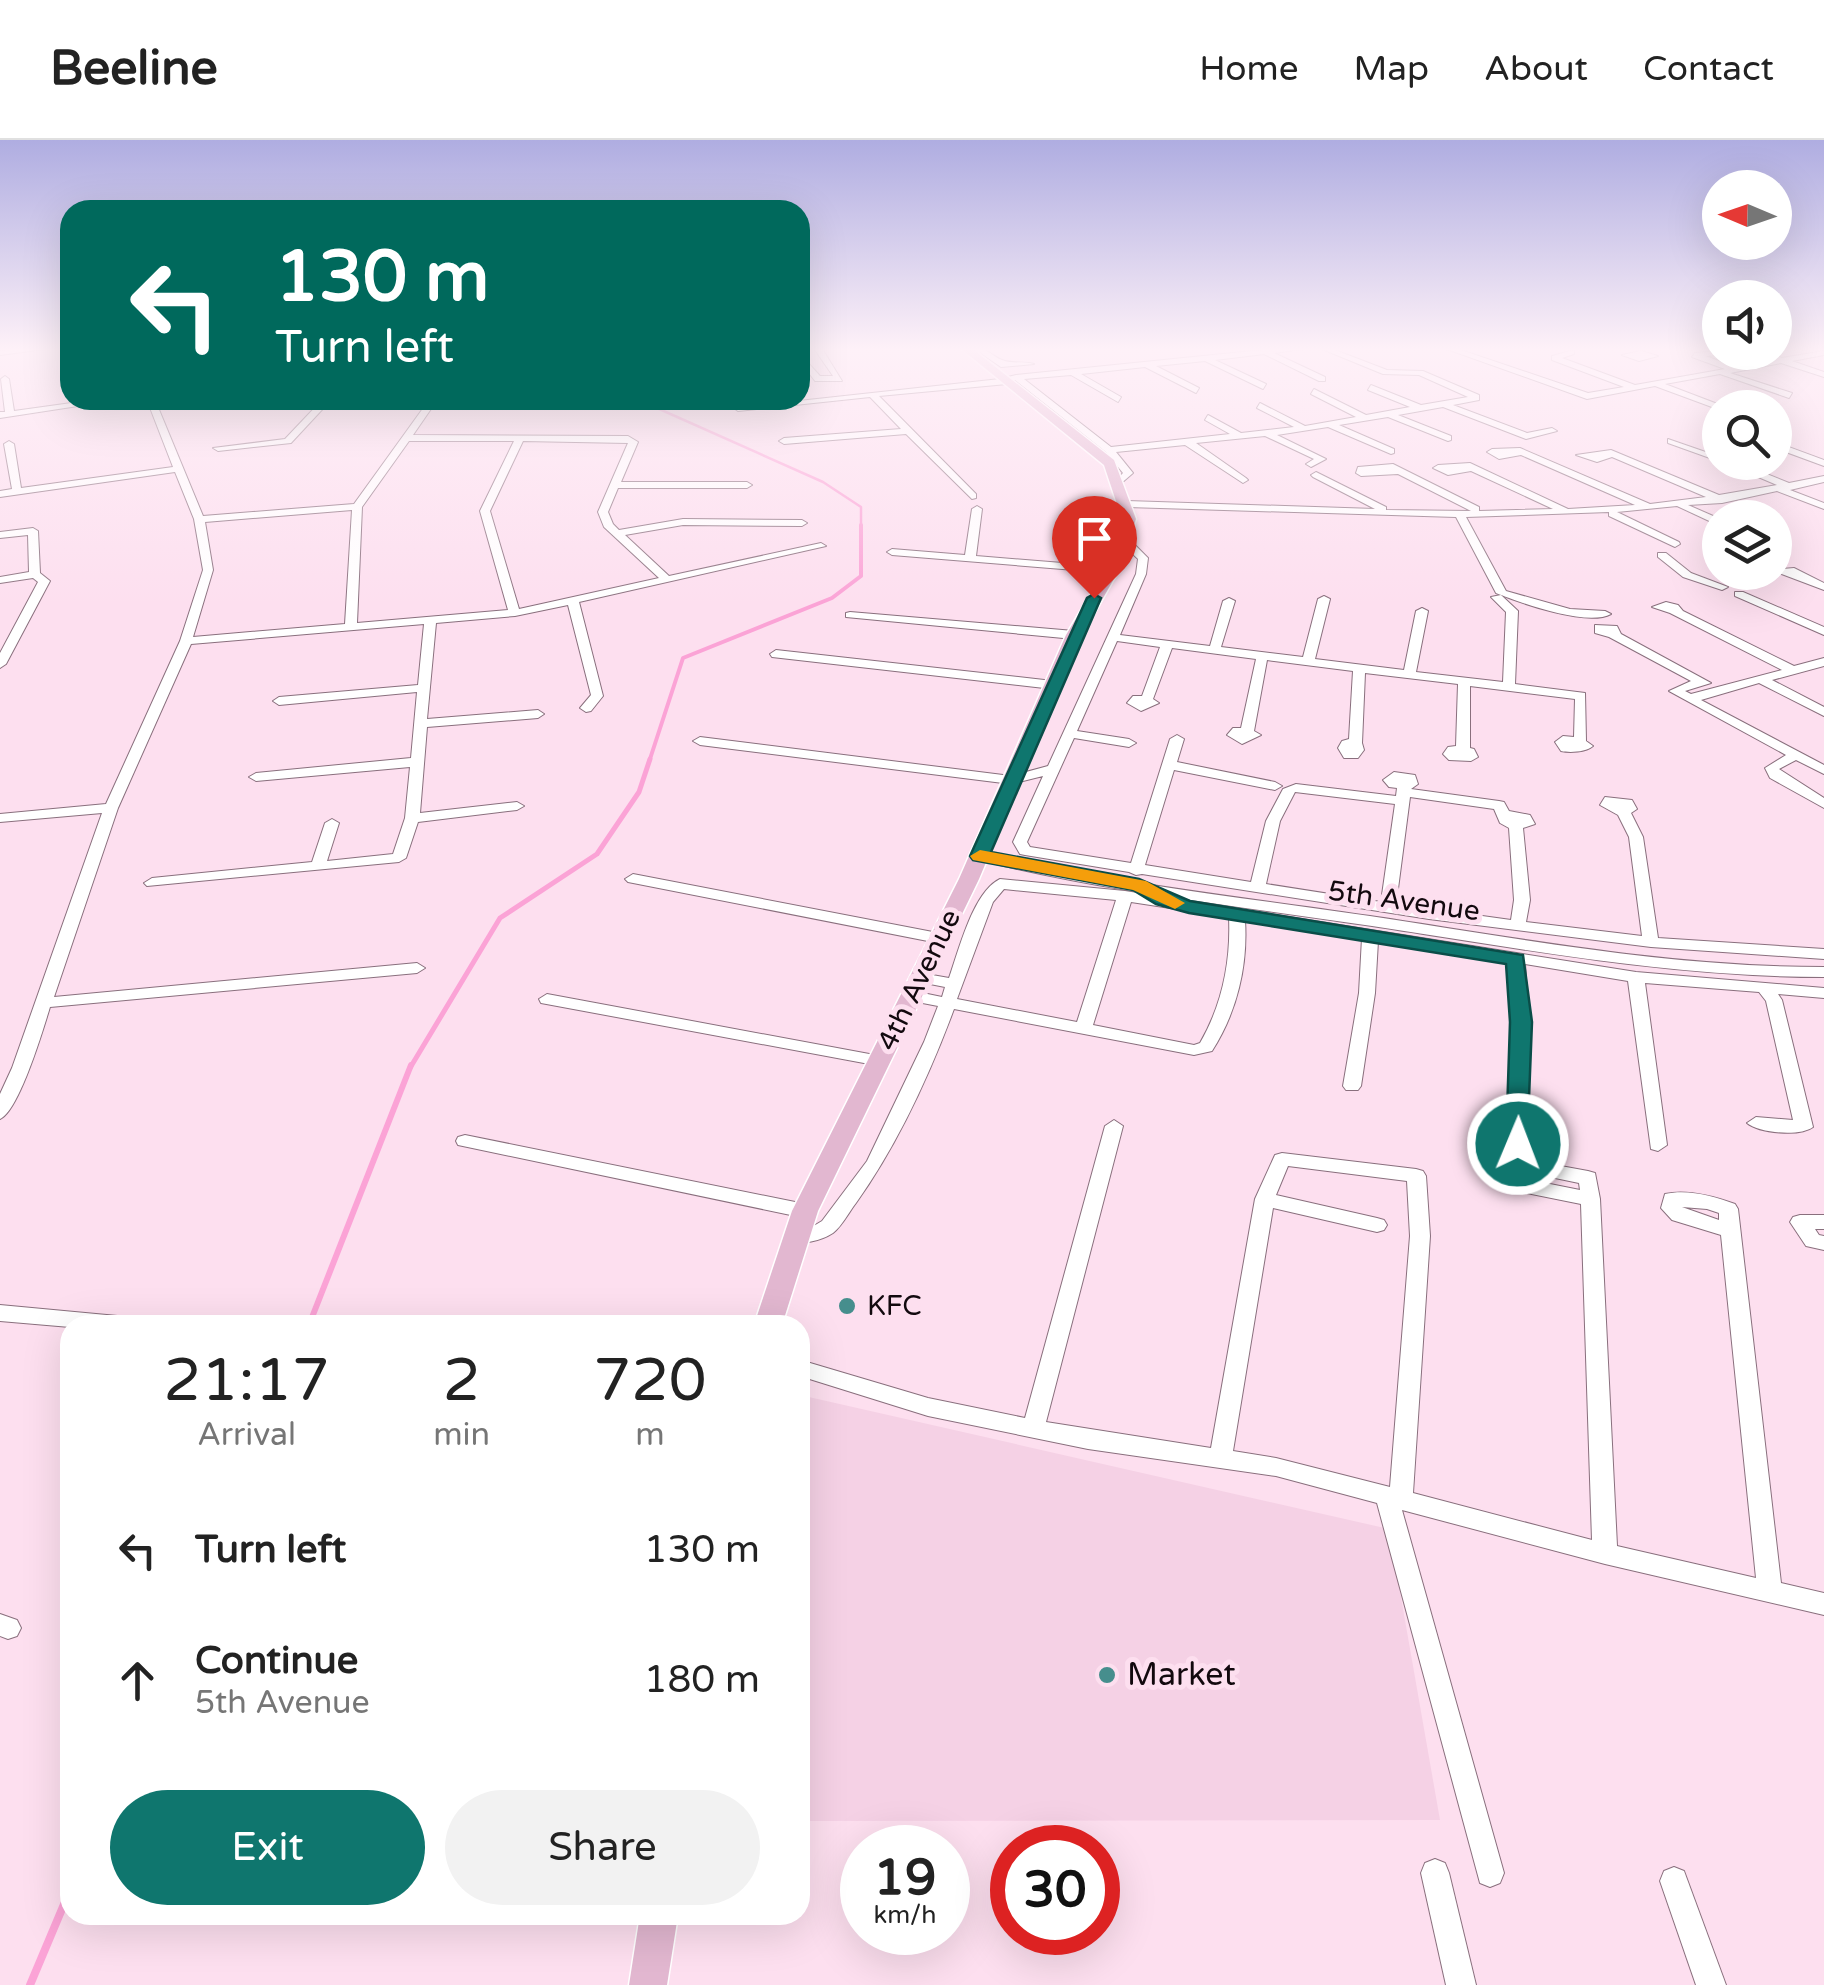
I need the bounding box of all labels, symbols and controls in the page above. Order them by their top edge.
text: Beeline [50,40,218,98]
text: Home [1199,48,1298,90]
text: Map [1353,48,1429,90]
text: About [1484,48,1588,90]
text: Contact [1643,48,1774,90]
north arrow [1702,170,1792,260]
map controls [1702,170,1792,590]
text: 130 m [275,236,489,320]
icon: left [110,240,240,370]
button: sound [1702,280,1792,370]
text: Turn left [275,321,454,375]
button: search [1702,390,1792,480]
pin [1052,496,1137,599]
button: layers [1702,500,1792,590]
icon: arrive [1067,511,1122,566]
street label: 5th Avenue [1326,874,1482,928]
street label: 4th Avenue [870,904,968,1056]
position arrow [1466,1092,1570,1196]
place label: KFC [867,1289,922,1323]
marker: KFC [836,1295,858,1317]
text: 21:17 [163,1345,330,1417]
text: 2 [443,1345,480,1417]
text: 720 [593,1345,707,1417]
text: Arrival [197,1416,296,1454]
text: min [433,1416,490,1454]
text: m [635,1416,665,1454]
icon: left [110,1523,165,1578]
text: Turn left [195,1527,346,1573]
text: 130 m [644,1527,760,1573]
text: Continue [195,1638,358,1684]
icon: ahead [110,1653,165,1708]
place label: Market [1127,1656,1236,1694]
text: 180 m [644,1657,760,1703]
marker: Market [1096,1664,1118,1686]
text: 5th Avenue [195,1684,370,1722]
button: Exit [110,1790,425,1905]
button: Share [445,1790,760,1905]
speed limit sign: 30 [990,1825,1120,1955]
text: 19 [874,1848,936,1908]
text: km/h [874,1900,936,1930]

